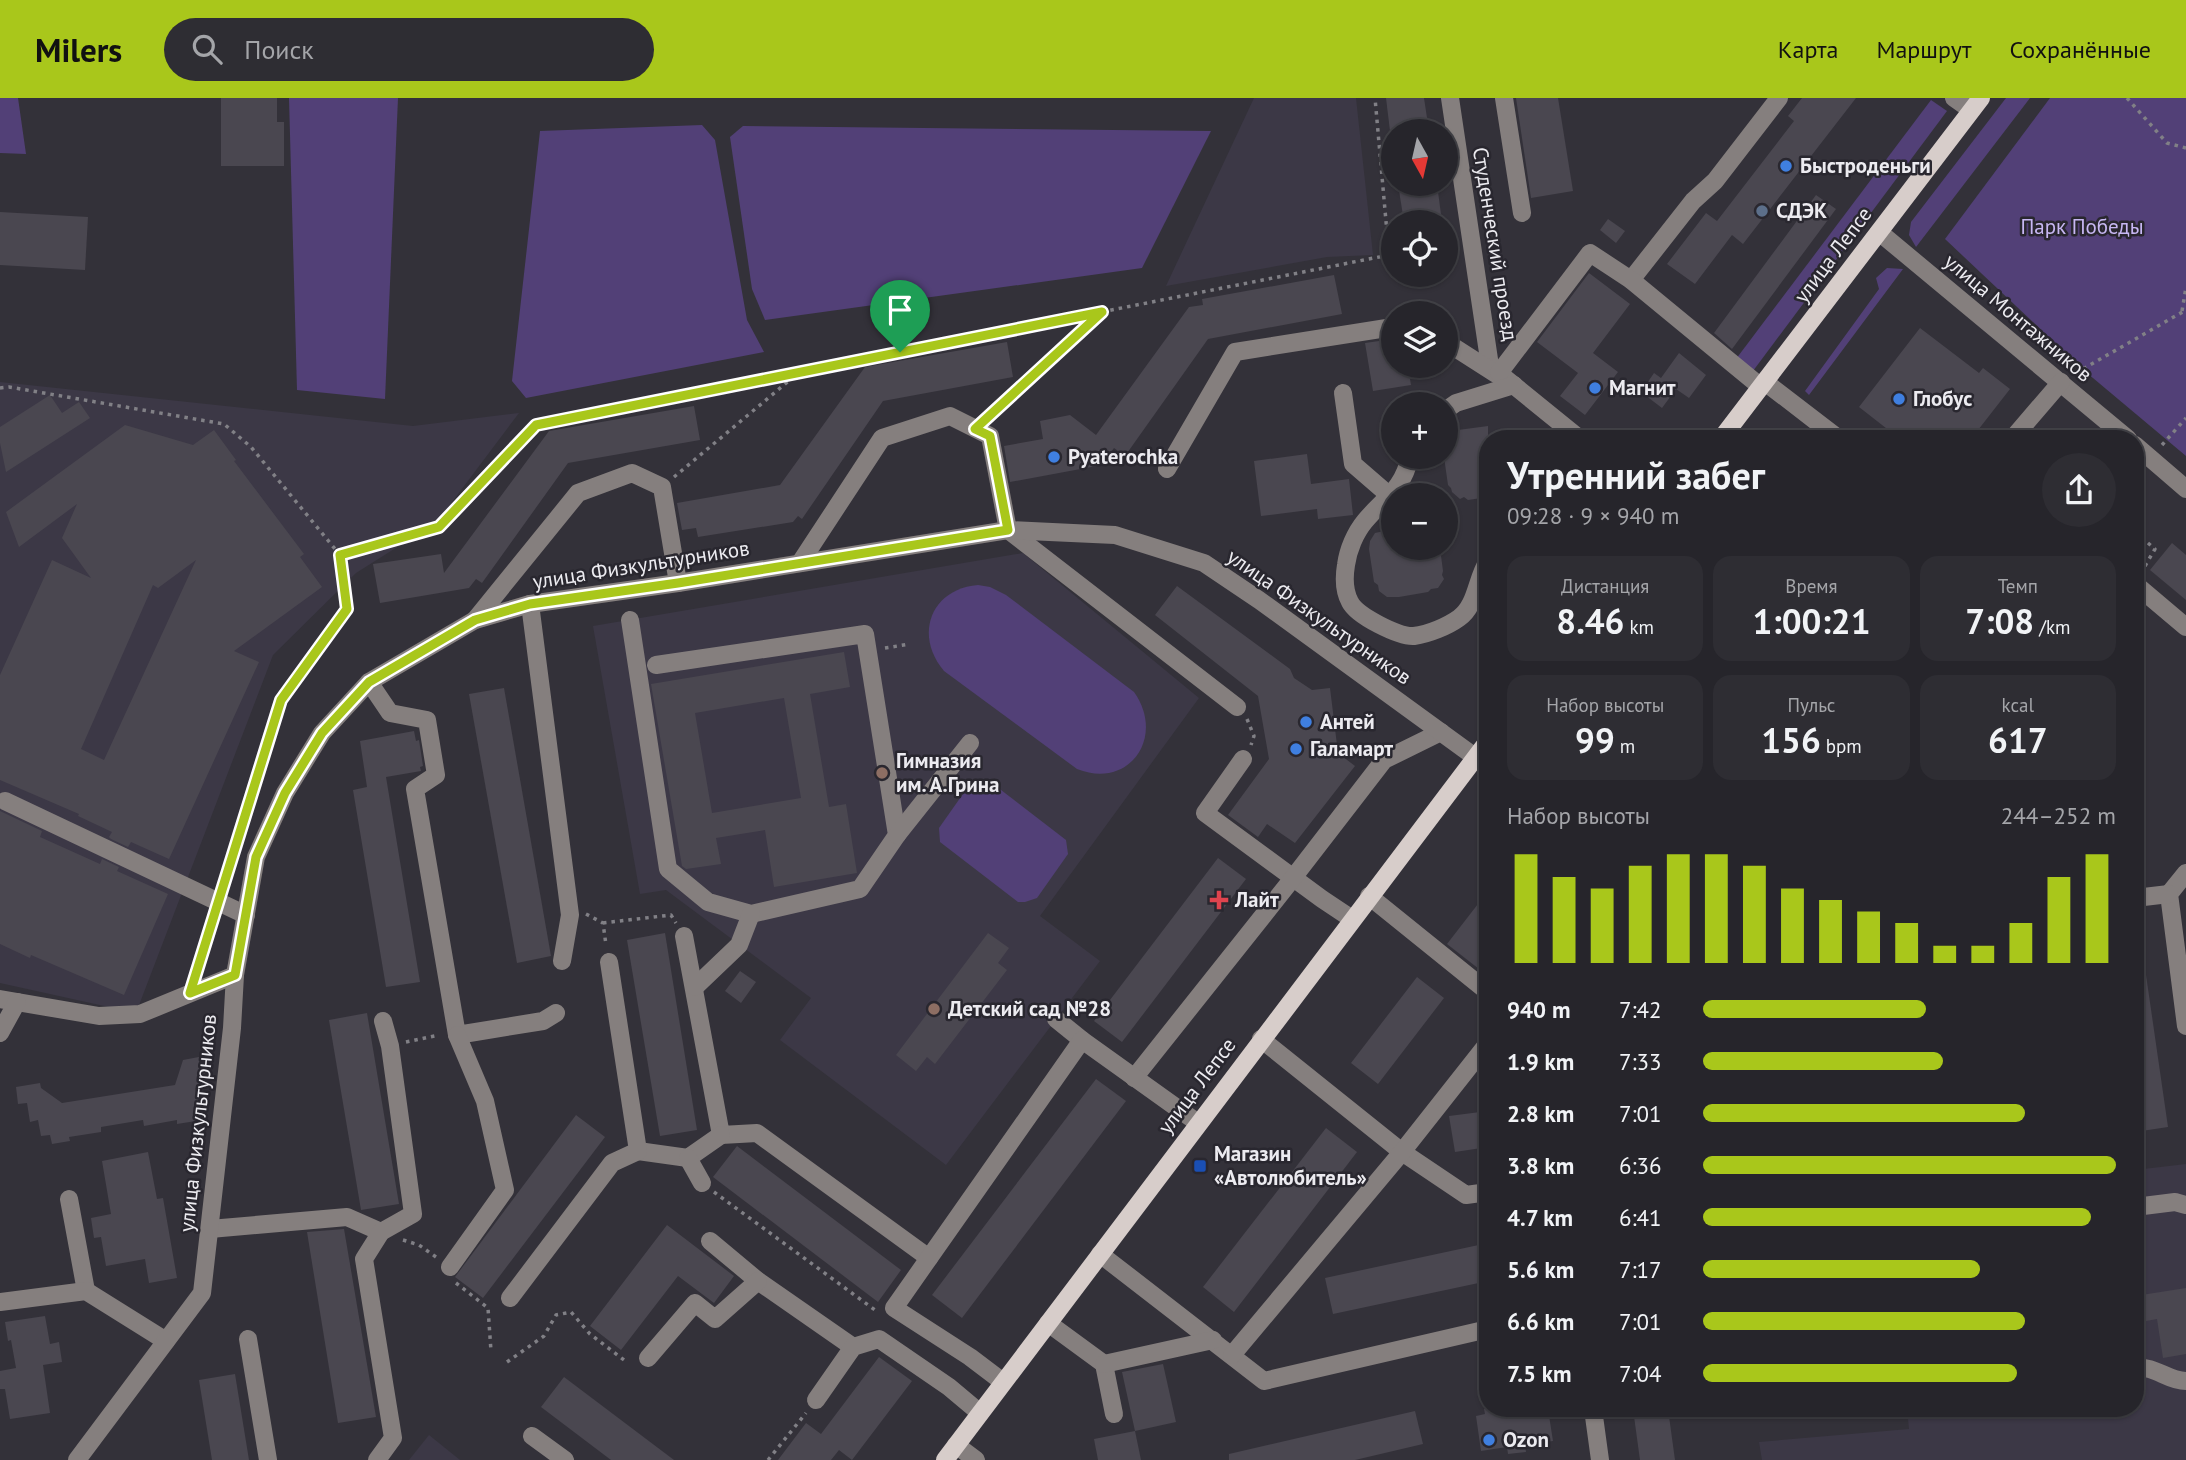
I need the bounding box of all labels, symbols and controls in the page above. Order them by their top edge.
search box [164,18,654,81]
text: Milers [35,28,122,71]
icon: search [188,30,226,68]
text: Поиск [244,33,314,66]
text: Карта [1778,34,1838,65]
text: Маршрут [1876,34,1971,65]
text: Сохранённые [2009,34,2151,65]
north arrow [1381,119,1458,196]
map controls [1381,119,1458,560]
street label: Студенческий проезд [1467,145,1524,343]
place label: Быстроденьги [1800,152,1931,179]
marker: Быстроденьги [1778,158,1794,174]
place label: СДЭК [1776,197,1827,224]
street label: улица Лепсе [1788,201,1878,308]
marker: СДЭК [1754,203,1770,219]
button: locate [1381,210,1458,287]
park label: Парк Победы [2020,213,2144,240]
street label: улица Монтажников [1939,248,2098,387]
pin [870,280,930,352]
icon: arrive [881,291,919,329]
button: layers [1381,301,1458,378]
place label: Магнит [1609,374,1676,401]
marker: Магнит [1587,380,1603,396]
place label: Глобус [1913,385,1972,412]
marker: Глобус [1891,391,1907,407]
button: + [1381,392,1458,469]
place label: Pyaterochka [1068,443,1178,470]
marker: Pyaterochka [1046,449,1062,465]
text: Утренний забег [1507,450,1765,499]
button: share [2042,453,2116,527]
button: − [1381,483,1458,560]
text: 09:28 · 9 × 940 m [1507,501,1679,530]
street label: улица Физкультурников [531,534,751,595]
street label: улица Физкультурников [1222,543,1417,690]
text: Дистанция [1561,574,1649,598]
text: Время [1785,574,1838,598]
text: Темп [1998,574,2038,598]
text: 8.46 [1556,598,1624,644]
text: 1:00:21 [1752,598,1871,644]
text: 7:08 [1965,598,2034,644]
text: km [1624,615,1654,639]
text: /km [2034,615,2070,639]
text: Набор высоты [1546,693,1664,717]
text: Пульс [1788,693,1835,717]
text: kcal [2002,693,2034,717]
place label: Антей [1320,708,1375,735]
marker: Антей [1298,714,1314,730]
text: 99 [1575,717,1615,763]
text: 156 [1761,717,1821,763]
text: 617 [1988,717,2048,763]
text: m [1615,734,1635,758]
text: bpm [1821,734,1862,758]
place label: Галамарт [1310,735,1393,762]
marker: Галамарт [1288,741,1304,757]
place label: Гимназия им. А.Грина [896,747,999,798]
marker: Гимназия им. А.Грина [874,765,890,781]
text: Набор высоты [1507,801,1650,830]
text: 244–252 m [2001,801,2116,830]
place label: Лайт [1234,886,1279,913]
marker: Лайт [1209,890,1229,910]
place label: Детский сад №28 [948,995,1111,1022]
text: 940 m [1507,995,1570,1024]
text: 7:42 [1619,995,1662,1024]
marker: Детский сад №28 [926,1001,942,1017]
street label: улица Физкультурников [173,1013,222,1233]
street label: улица Лепсе [1152,1032,1242,1139]
text: 1.9 km [1507,1047,1574,1076]
text: 7:33 [1619,1047,1662,1076]
text: 2.8 km [1507,1099,1574,1128]
text: 7:01 [1619,1099,1662,1128]
place label: Магазин «Автолюбитель» [1214,1140,1367,1191]
text: 3.8 km [1507,1151,1574,1180]
text: 6:36 [1619,1151,1662,1180]
marker: Магазин «Автолюбитель» [1192,1158,1208,1174]
text: 4.7 km [1507,1203,1573,1232]
text: 6:41 [1619,1203,1662,1232]
text: 5.6 km [1507,1255,1574,1284]
text: 7:17 [1619,1255,1662,1284]
text: 6.6 km [1507,1307,1574,1336]
text: 7:01 [1619,1307,1662,1336]
text: 7.5 km [1507,1359,1572,1388]
text: 7:04 [1619,1359,1662,1388]
place label: Ozon [1503,1426,1549,1453]
marker: Ozon [1481,1432,1497,1448]

